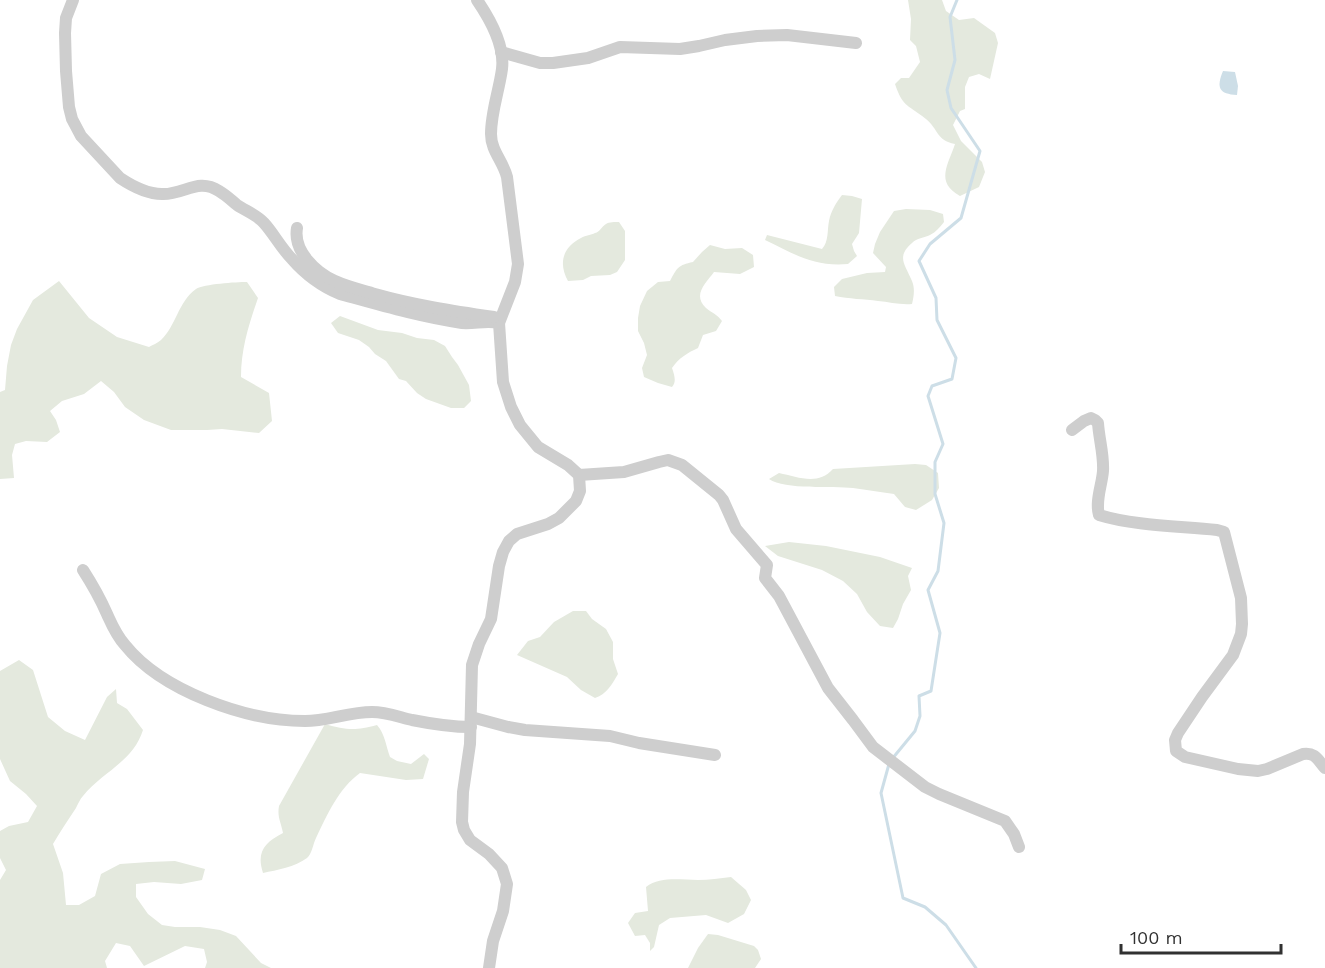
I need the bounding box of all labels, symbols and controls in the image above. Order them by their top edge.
scale bar [1121,917,1282,955]
text: 100 m [1130,927,1183,948]

